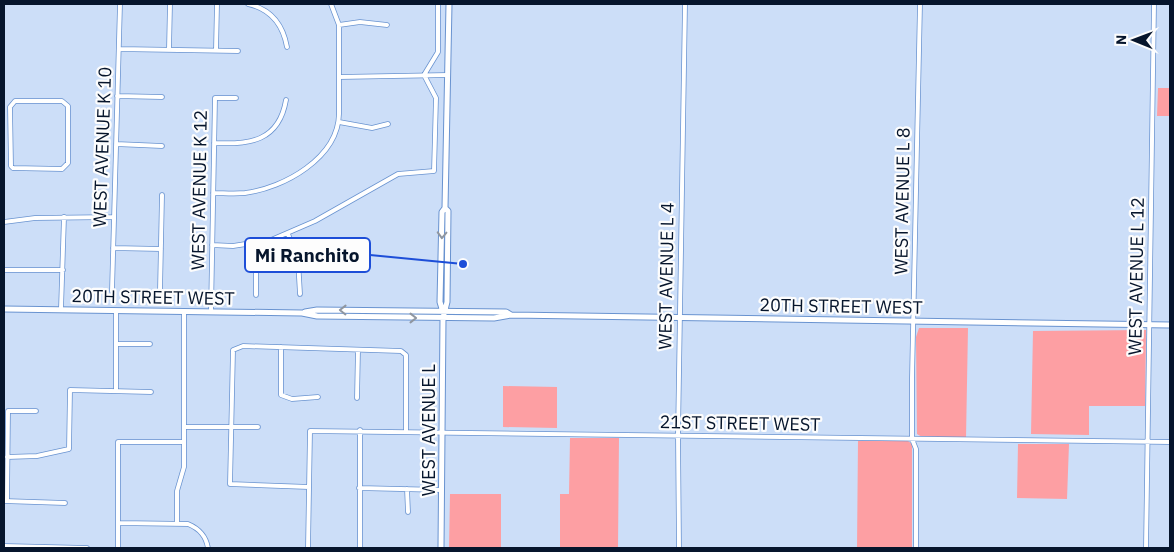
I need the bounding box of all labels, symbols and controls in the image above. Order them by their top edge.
north arrow [1109,15,1159,65]
text: N [1112,35,1130,45]
street label: WEST AVENUE K 10 [88,66,116,228]
street label: WEST AVENUE K 12 [186,110,212,270]
street label: WEST AVENUE L 8 [889,127,915,275]
street label: WEST AVENUE L 12 [1123,197,1149,355]
street label: WEST AVENUE L 4 [653,202,679,350]
one-way arrow [437,231,447,239]
callout: Mi Ranchito [245,238,370,272]
text: Mi Ranchito [255,243,360,267]
street label: 20TH STREET WEST [71,284,235,310]
street label: 20TH STREET WEST [759,293,923,319]
one-way arrow [339,305,347,316]
one-way arrow [410,313,417,323]
street label: WEST AVENUE L [417,364,440,496]
street label: 21ST STREET WEST [659,410,821,436]

